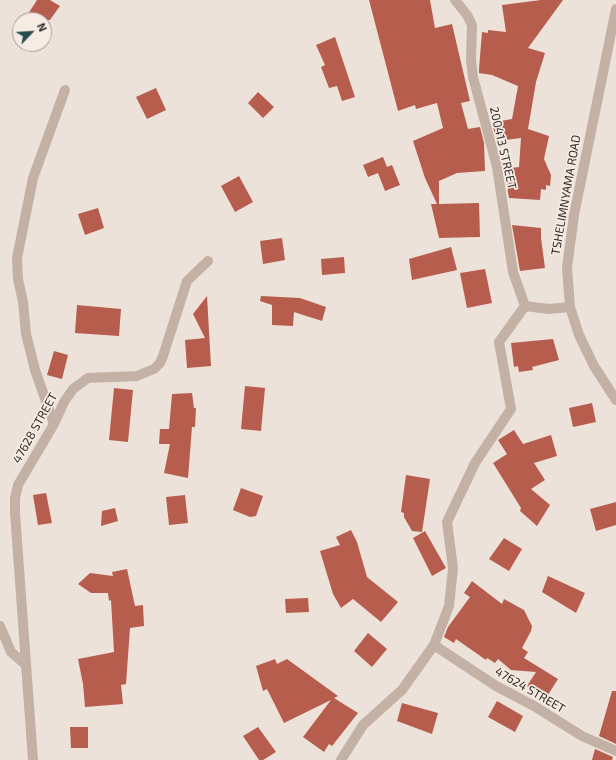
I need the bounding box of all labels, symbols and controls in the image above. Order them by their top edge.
north arrow [12,12,52,52]
text: N [35,21,50,33]
street label: 200413 STREET [487,105,519,191]
street label: TSHELIMNYAMA ROAD [548,134,584,256]
street label: 47628 STREET [10,390,60,466]
street label: 47624 STREET [492,664,568,716]

